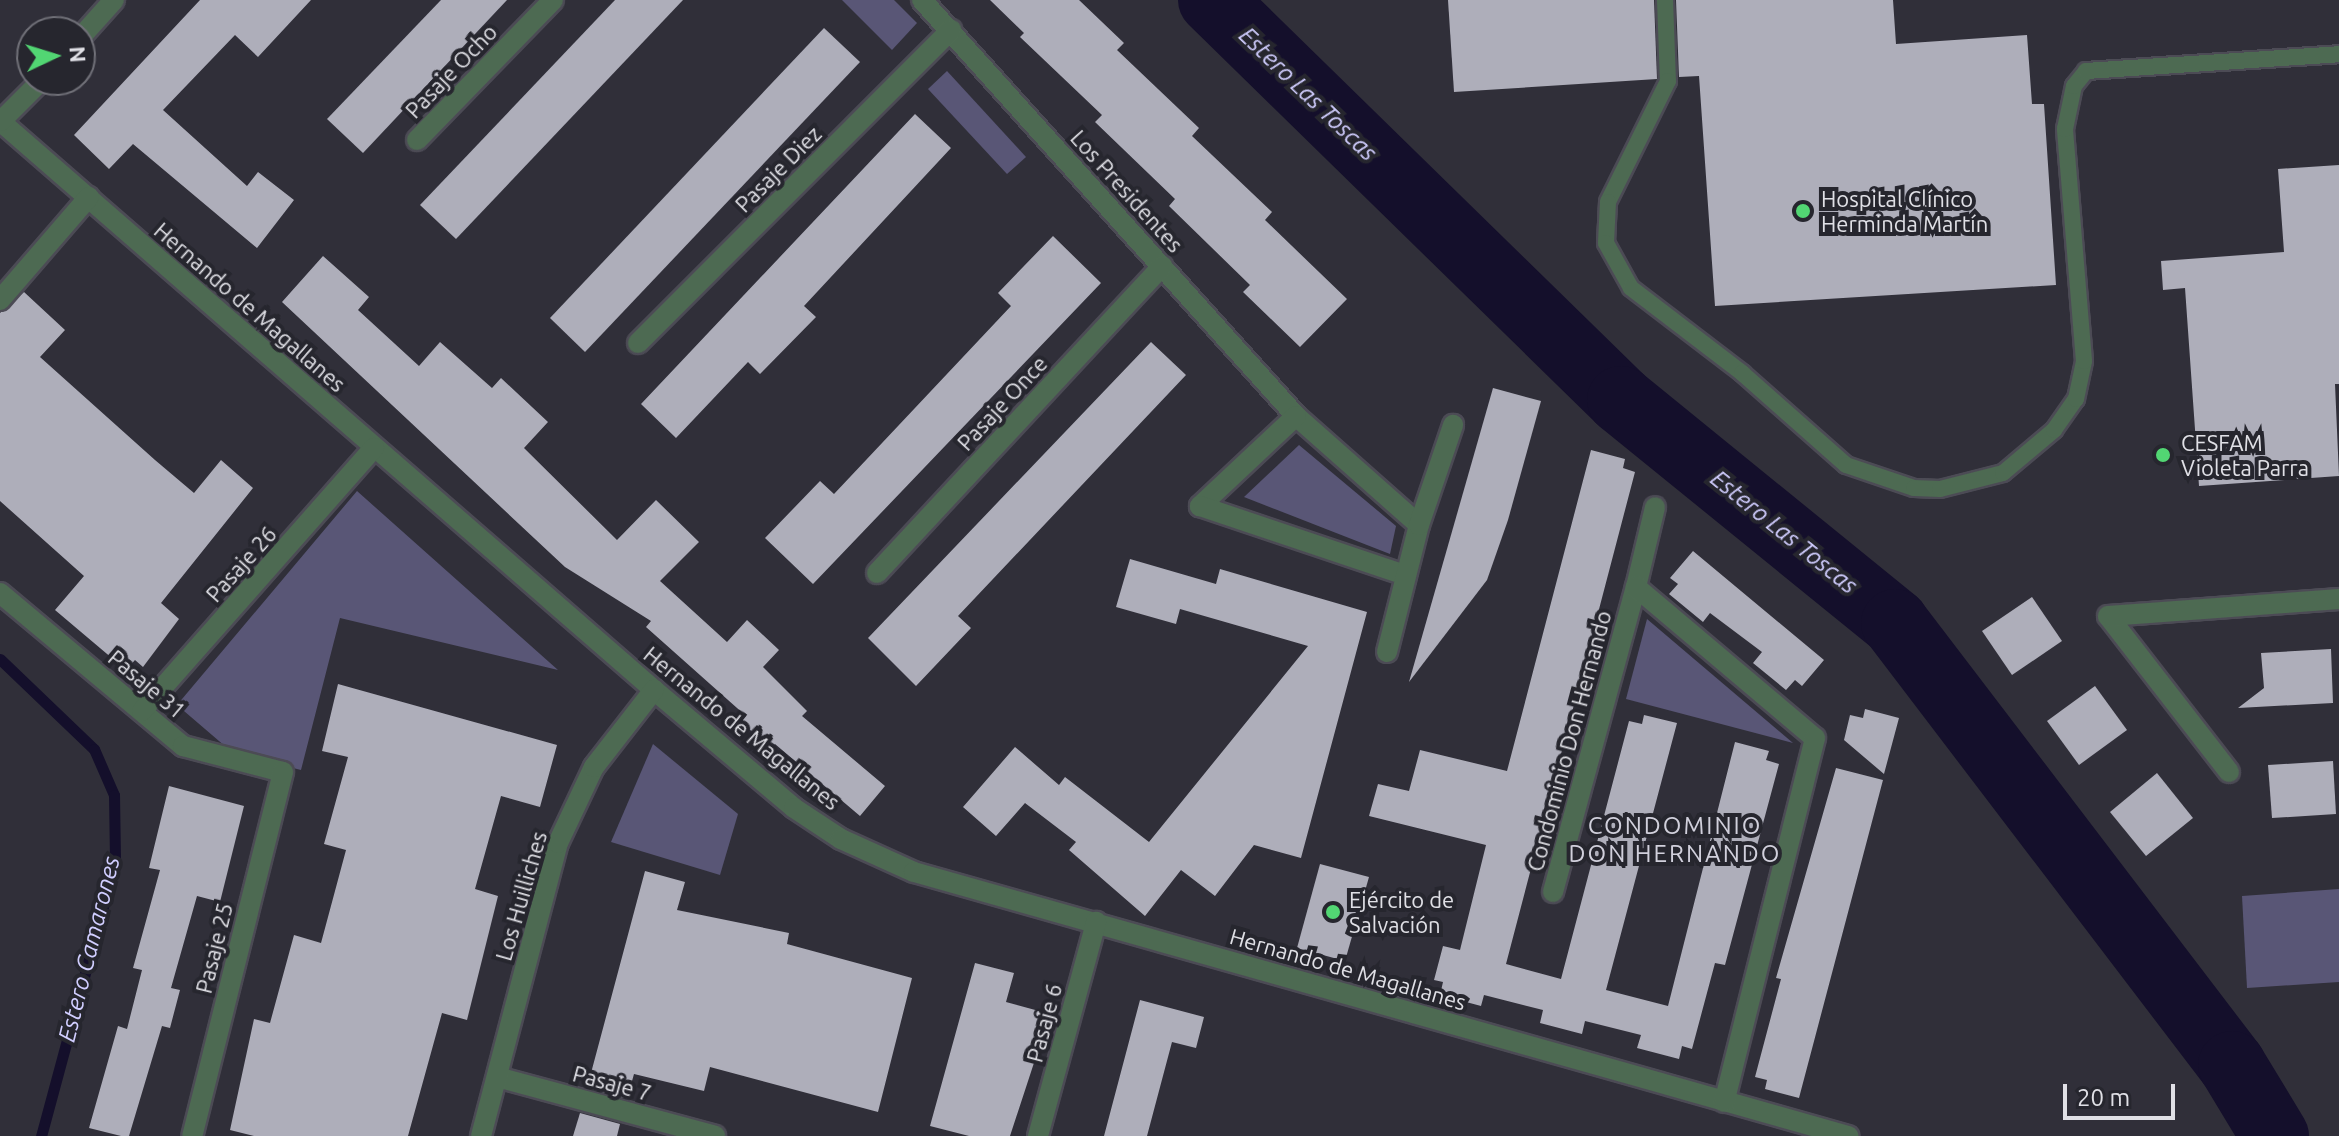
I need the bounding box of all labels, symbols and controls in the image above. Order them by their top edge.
north arrow [16,16,96,96]
street label: Pasaje Ocho [400,19,502,123]
water label: Estero Las Toscas [1233,21,1383,167]
text: N [65,45,91,63]
street label: Pasaje Diez [729,120,827,218]
street label: Los Presidentes [1065,125,1189,257]
place label: Hospital Clínico Herminda Martín [1821,185,1988,236]
marker: Hospital Clínico Herminda Martín [1792,200,1814,222]
street label: Hernando de Magallanes [149,217,351,397]
street label: Pasaje Once [952,350,1052,456]
place label: CESFAM Violeta Parra [2181,429,2309,480]
marker: CESFAM Violeta Parra [2152,444,2174,466]
water label: Estero Las Toscas [1705,464,1863,600]
street label: Pasaje 26 [200,521,282,607]
street label: Condominio Don Hernando [1521,608,1617,874]
street label: Hernando de Magallanes [639,641,845,815]
street label: Pasaje 31 [103,644,191,724]
district label: CONDOMINIO DON HERNANDO [1569,812,1781,868]
street label: Los Huilliches [490,828,552,964]
water label: Estero Camarones [52,853,126,1045]
place label: Ejército de Salvación [1349,886,1454,938]
street label: Pasaje 25 [190,900,238,996]
marker: Ejército de Salvación [1324,903,1342,921]
street label: Hernando de Magallanes [1227,923,1469,1015]
street label: Pasaje 6 [1021,981,1067,1065]
street label: Pasaje 7 [570,1060,654,1106]
scale bar [2067,1068,2179,1118]
text: 20 m [2077,1084,2130,1111]

